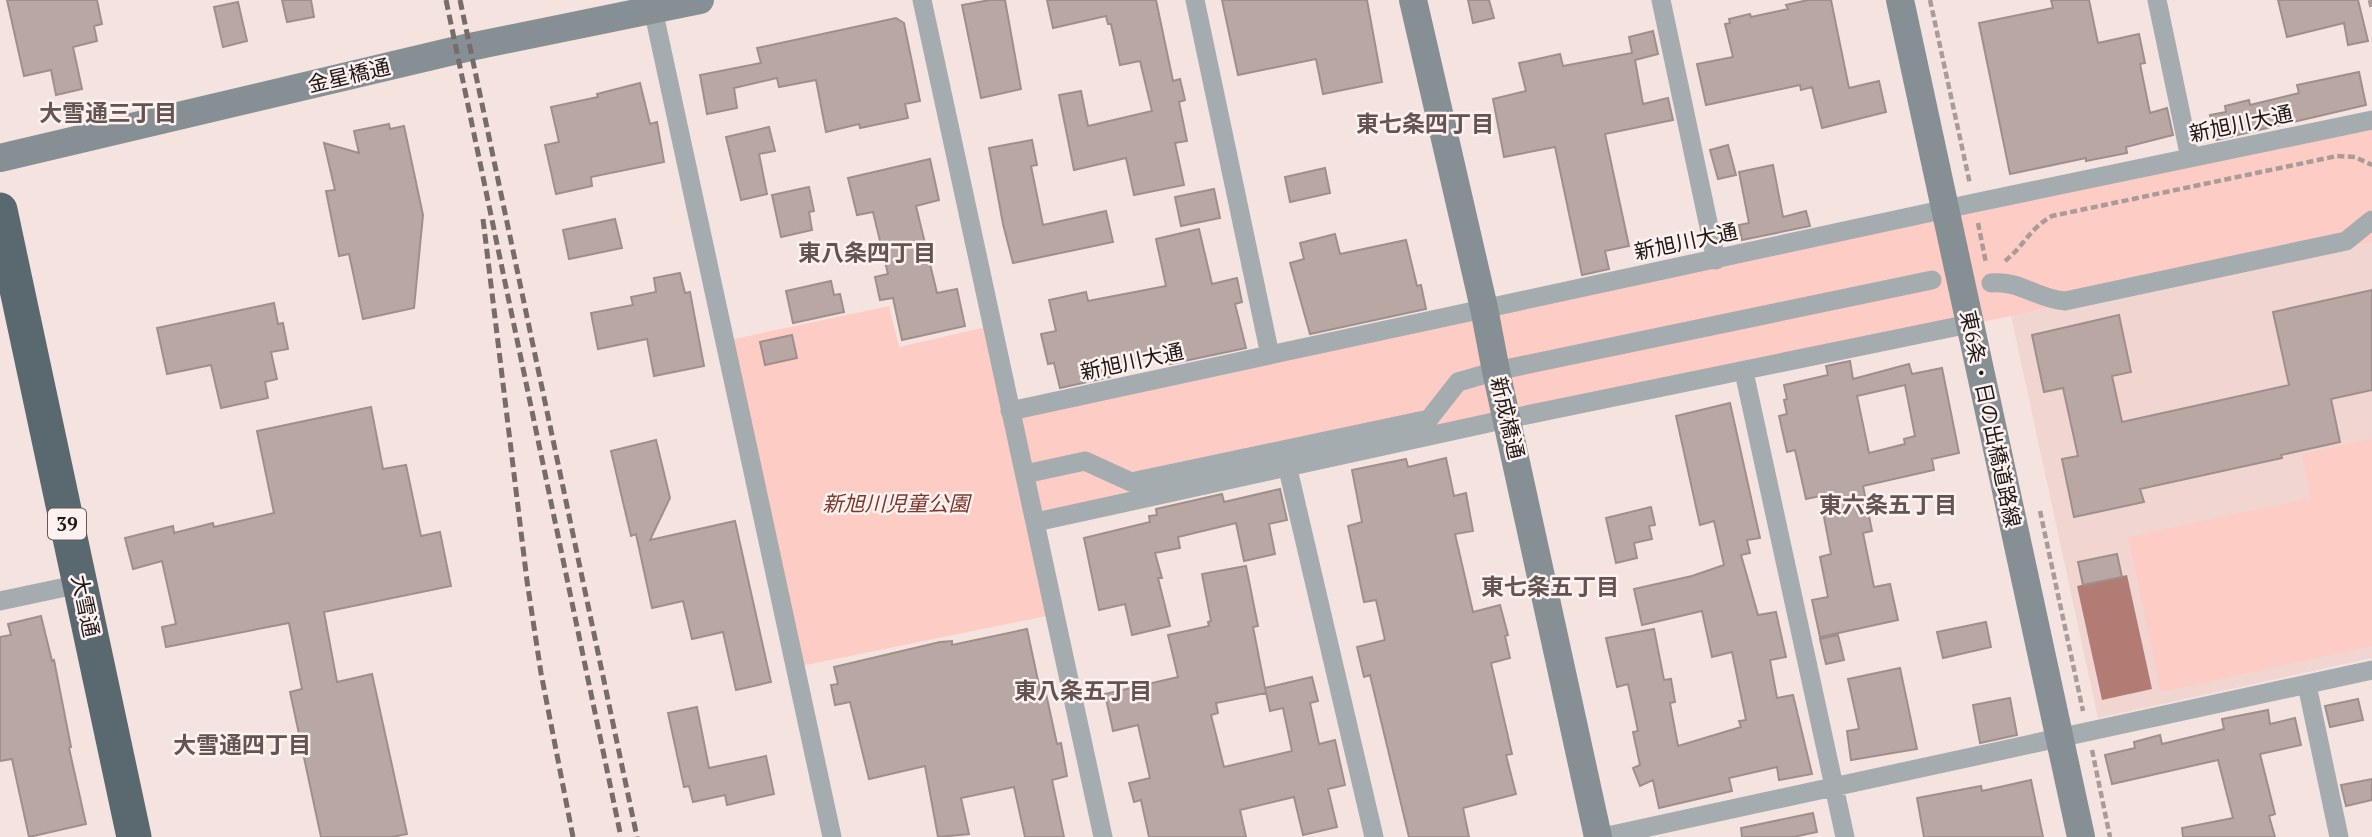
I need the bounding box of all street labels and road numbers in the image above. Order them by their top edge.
street label: 金星橋通 [305,52,393,98]
street label: 新旭川大通 [2187,98,2295,148]
street label: 新旭川大通 [1632,216,1740,266]
street label: 東6条・日の出橋道路線 [1954,308,2028,530]
street label: 新旭川大通 [1078,336,1186,386]
street label: 新成橋通 [1485,374,1531,462]
road number: 39 [48,509,86,540]
street label: 大雪通 [66,572,106,640]

